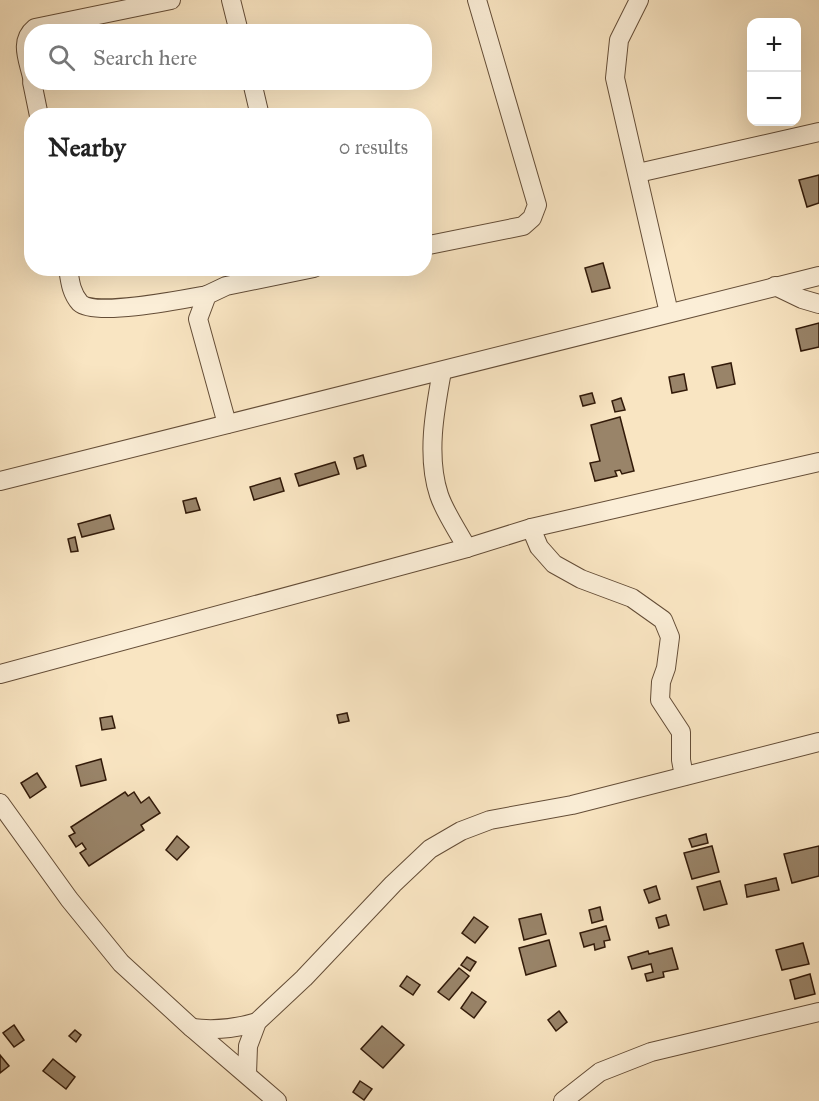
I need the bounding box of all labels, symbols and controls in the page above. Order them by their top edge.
map controls [747,18,801,126]
button: + [747,18,801,72]
search box [24,24,432,90]
icon: search [45,41,78,74]
text: Search here [93,44,197,71]
button: − [747,72,801,126]
text: Nearby [48,131,126,163]
text: 0 results [339,135,408,159]

